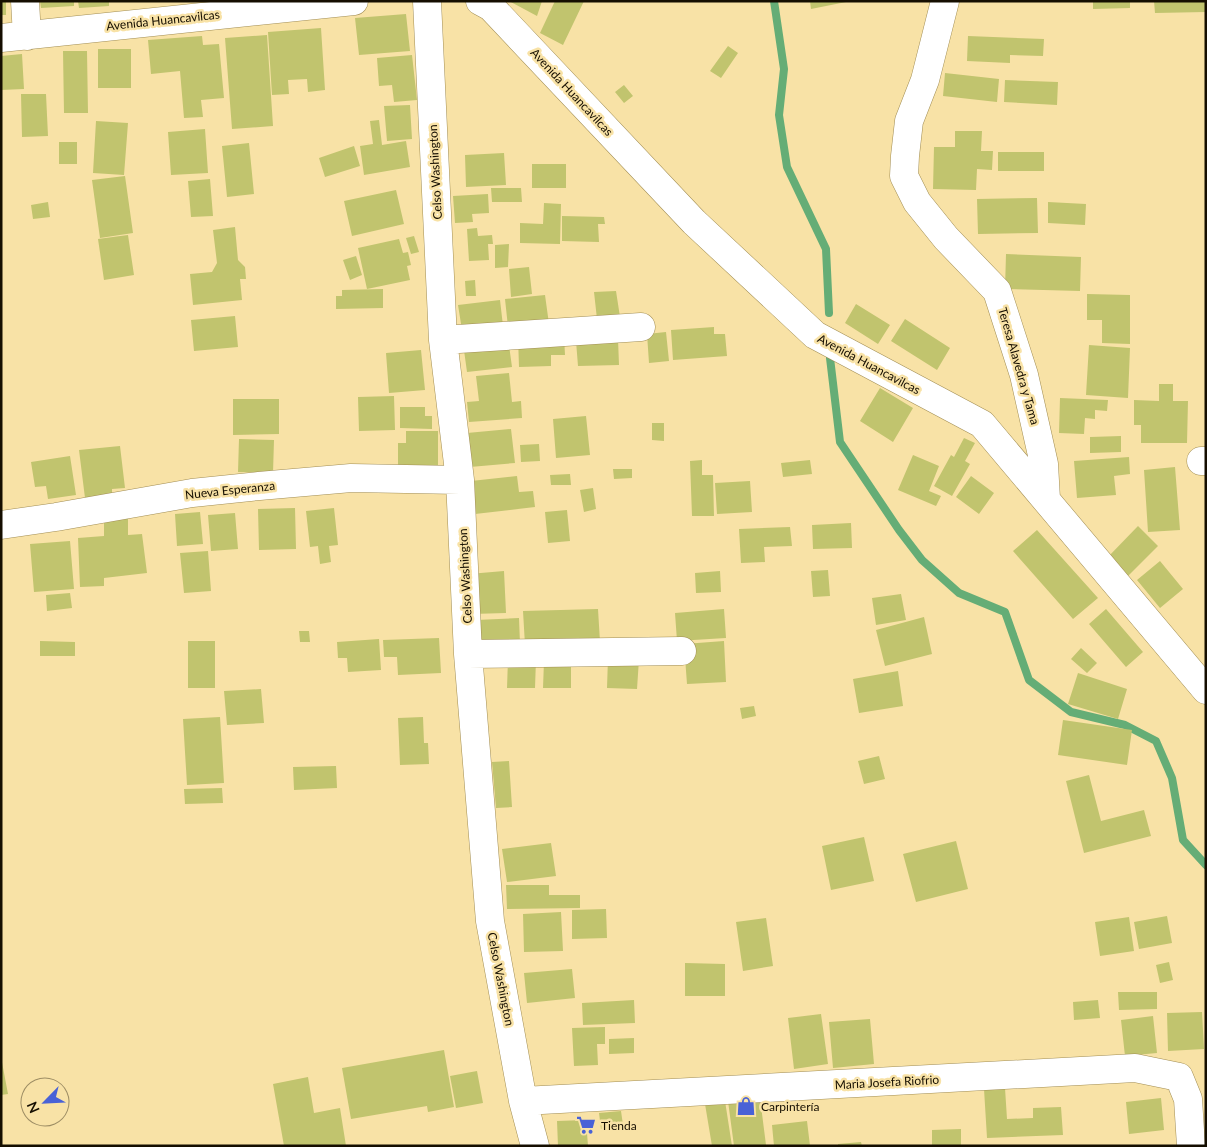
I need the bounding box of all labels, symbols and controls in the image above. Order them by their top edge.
street label: Avenida Huancavilcas [105,7,221,33]
street label: Avenida Huancavilcas [528,45,616,139]
street label: Celso Washington [425,124,445,220]
street label: Teresa Alavedra y Tama [995,306,1043,426]
street label: Avenida Huancavilcas [815,331,923,397]
street label: Nueva Esperanza [184,478,276,502]
street label: Celso Washington [455,528,475,624]
street label: Celso Washington [485,931,517,1027]
street label: Maria Josefa Riofrio [834,1072,940,1092]
north arrow [20,1077,70,1127]
shop icon: Carpintería [735,1095,757,1117]
text: N [23,1099,43,1116]
place label: Carpintería [761,1099,819,1114]
supermarket icon: Tienda [575,1114,597,1136]
place label: Tienda [601,1118,637,1133]

